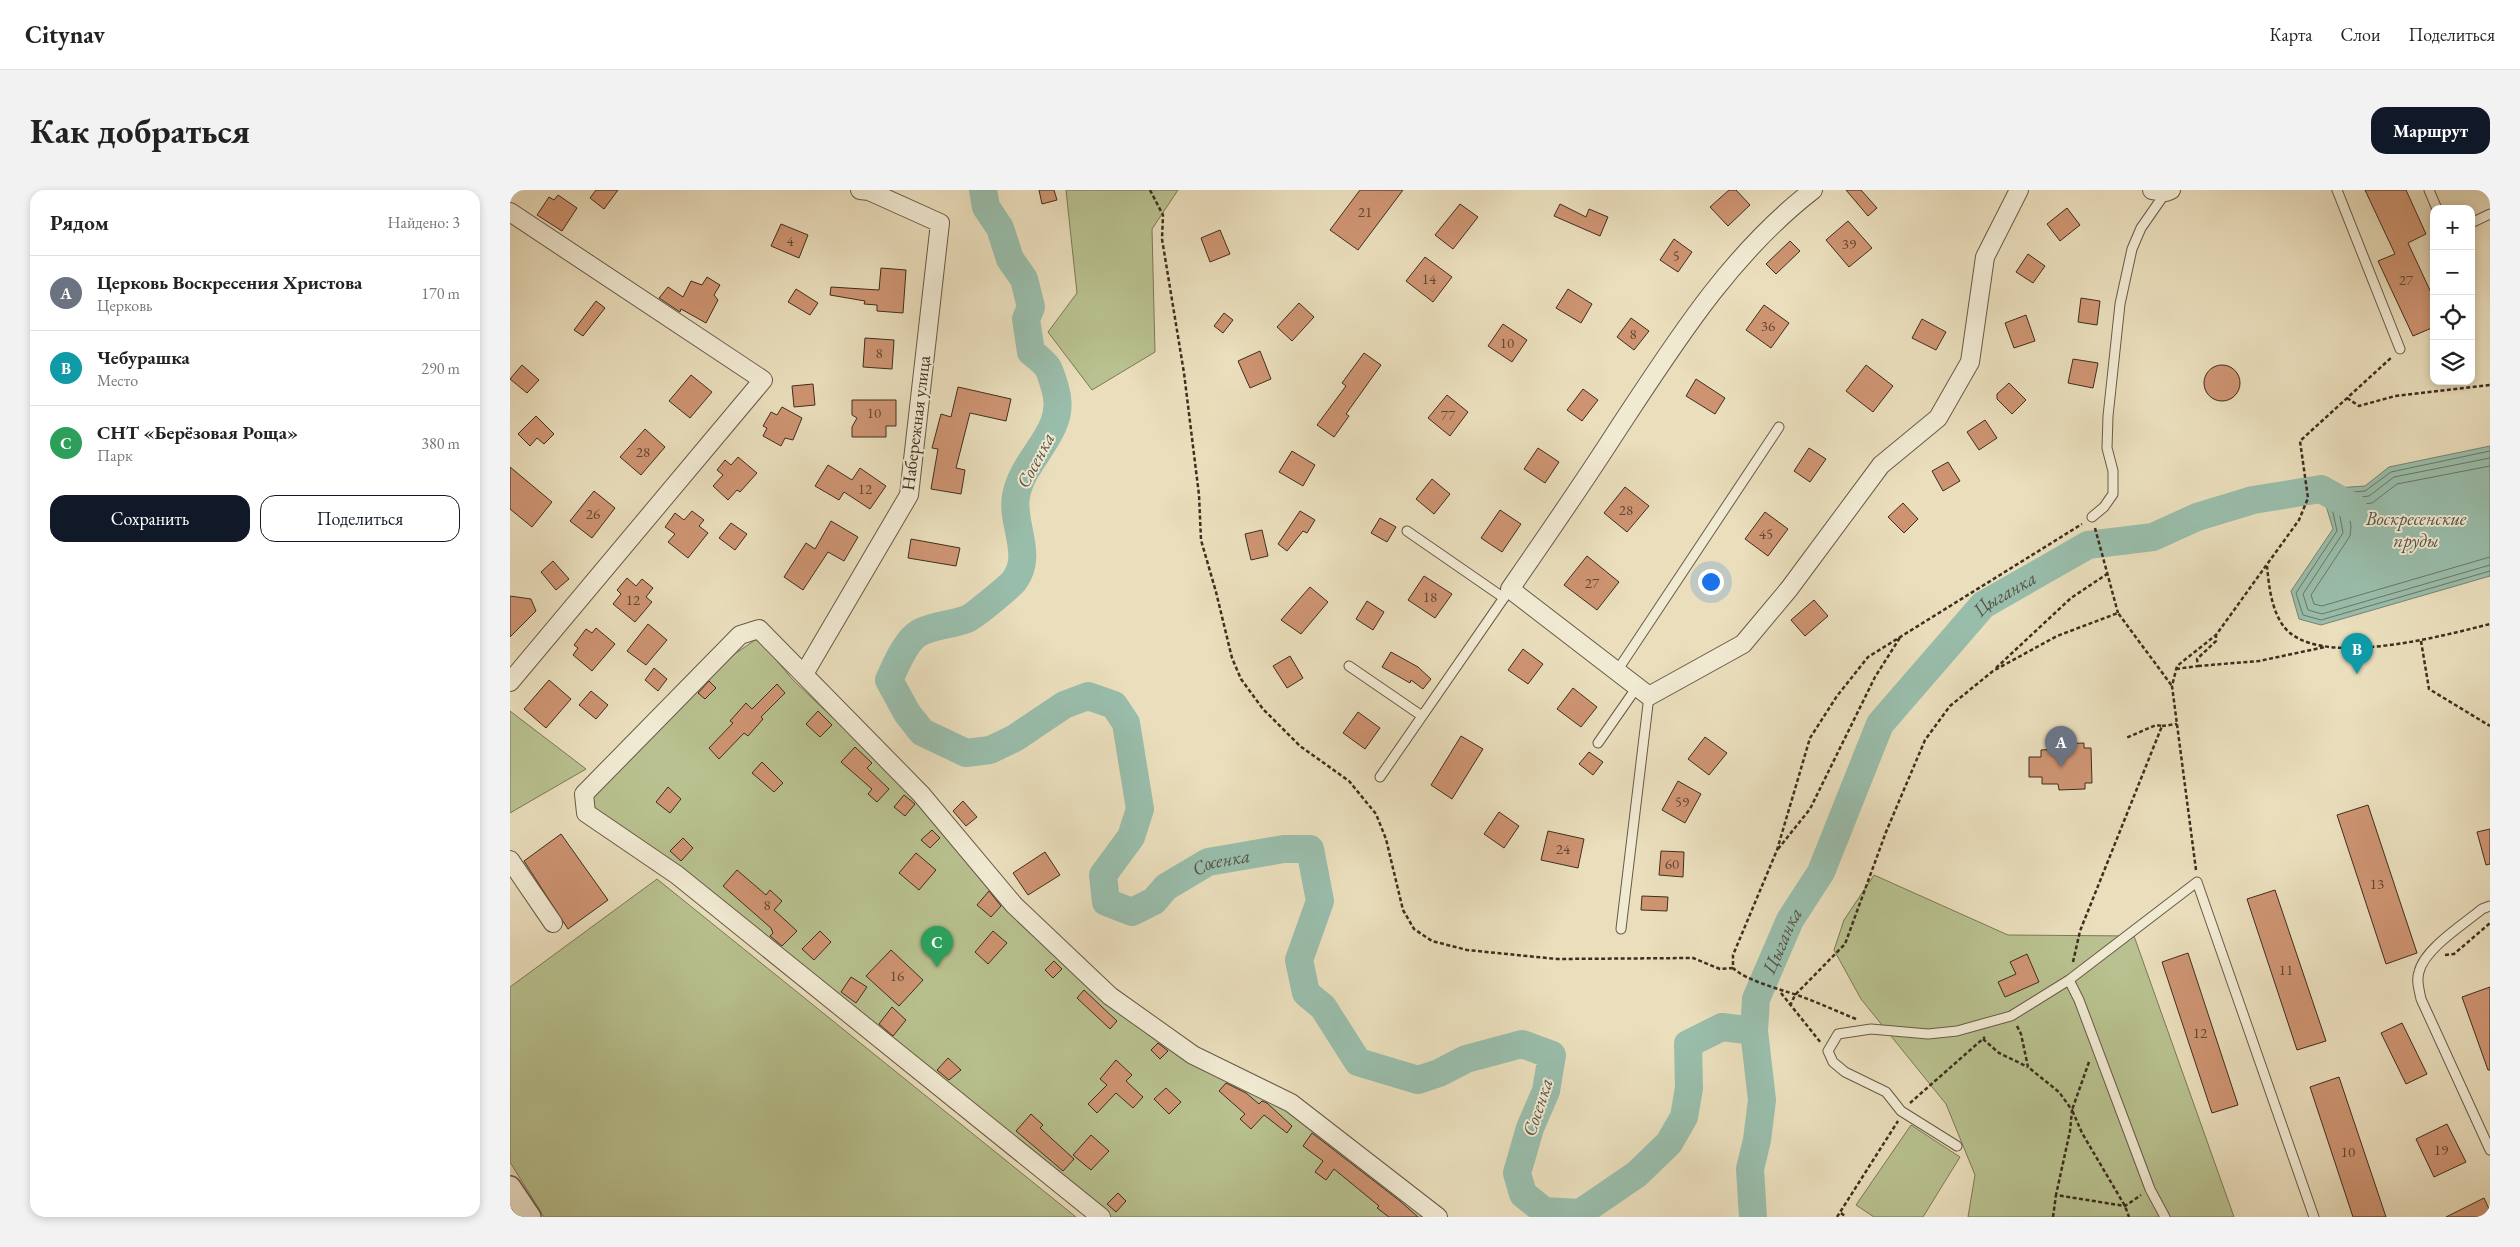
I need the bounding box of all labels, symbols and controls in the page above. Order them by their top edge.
text: Citynav [25,19,105,50]
text: Карта [2270,23,2313,46]
text: Слои [2341,23,2380,46]
text: Поделиться [2408,23,2495,46]
button: Маршрут [2371,107,2490,154]
text: Как добраться [30,108,250,153]
house number: 21 [1358,202,1372,221]
map controls [2430,205,2475,385]
button: + [2430,205,2475,250]
text: Рядом [50,209,109,236]
text: Найдено: 3 [388,212,460,233]
house number: 4 [786,231,794,250]
house number: 39 [1842,234,1856,253]
house number: 5 [1672,246,1680,265]
button: − [2430,250,2475,295]
house number: 14 [1422,269,1437,288]
text: Церковь Воскресения Христова [97,270,362,295]
house number: 27 [2399,270,2414,289]
text: A [60,283,72,304]
text: 170 m [421,283,460,304]
text: Церковь [97,295,152,316]
button: locate [2430,295,2475,340]
house number: 36 [1761,316,1775,335]
house number: 8 [1629,324,1637,343]
house number: 10 [1500,333,1514,352]
button: layers [2430,340,2475,385]
house number: 8 [875,343,883,362]
text: Чебурашка [97,345,190,370]
street label: Набережная улица [896,353,935,492]
text: B [61,358,71,379]
text: 290 m [421,358,460,379]
text: Место [97,370,138,391]
house number: 10 [867,403,881,422]
house number: 77 [1441,405,1456,424]
text: СНТ «Берёзовая Роща» [97,420,298,445]
water label: Сосенка [1010,428,1060,492]
text: C [60,433,72,454]
text: 380 m [421,433,460,454]
house number: 28 [636,442,650,461]
text: Парк [97,445,133,466]
house number: 12 [858,479,873,498]
button: Сохранить [50,495,250,542]
button: Поделиться [260,495,460,542]
house number: 28 [1619,500,1633,519]
house number: 26 [586,504,600,523]
water label: Воскресенские пруды [2365,506,2467,553]
house number: 45 [1759,524,1773,543]
water label: Цыганка [1966,565,2041,623]
your location [1698,569,1724,595]
house number: 27 [1585,573,1600,592]
house number: 18 [1423,587,1437,606]
house number: 12 [626,590,641,609]
pin: B [2341,633,2373,674]
pin: A [2045,726,2077,767]
house number: 59 [1675,792,1689,811]
house number: 24 [1556,839,1571,858]
water label: Сосенка [1187,843,1252,882]
house number: 60 [1665,854,1679,873]
house number: 13 [2370,874,2384,893]
house number: 8 [763,895,771,914]
water label: Цыганка [1756,903,1808,978]
pin: C [921,926,953,967]
house number: 11 [2279,960,2293,979]
house number: 16 [890,966,904,985]
house number: 12 [2193,1023,2208,1042]
water label: Сосенка [1516,1075,1559,1139]
house number: 19 [2434,1140,2448,1159]
house number: 10 [2341,1142,2355,1161]

